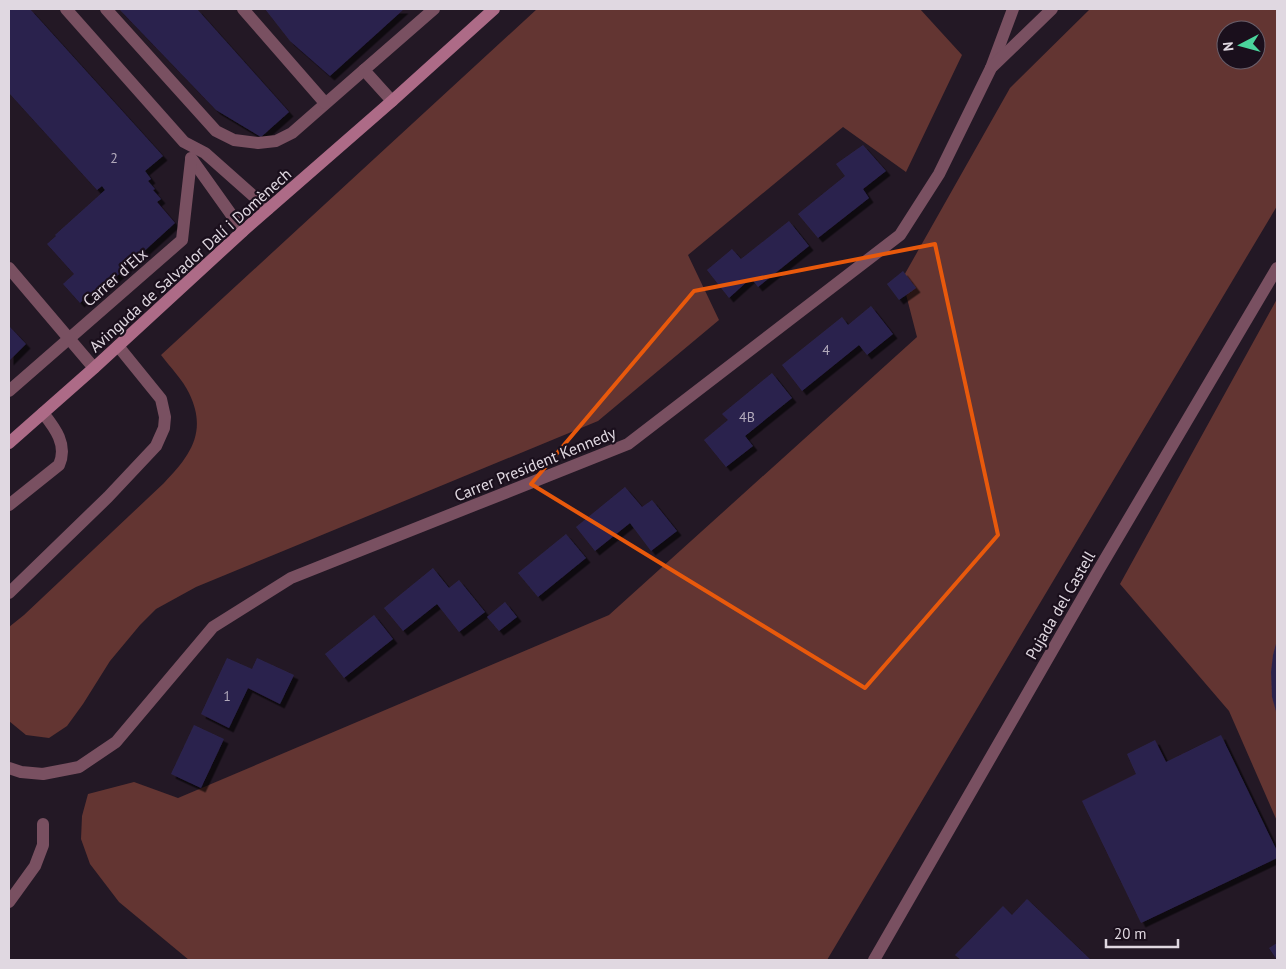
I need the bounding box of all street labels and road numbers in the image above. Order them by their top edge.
street label: Avinguda de Salvador Dalí i Domènech [85,164,295,356]
street label: Carrer d'Elx [79,244,151,310]
street label: Carrer President Kennedy [451,422,619,506]
street label: Pujada del Castell [1021,547,1099,663]

